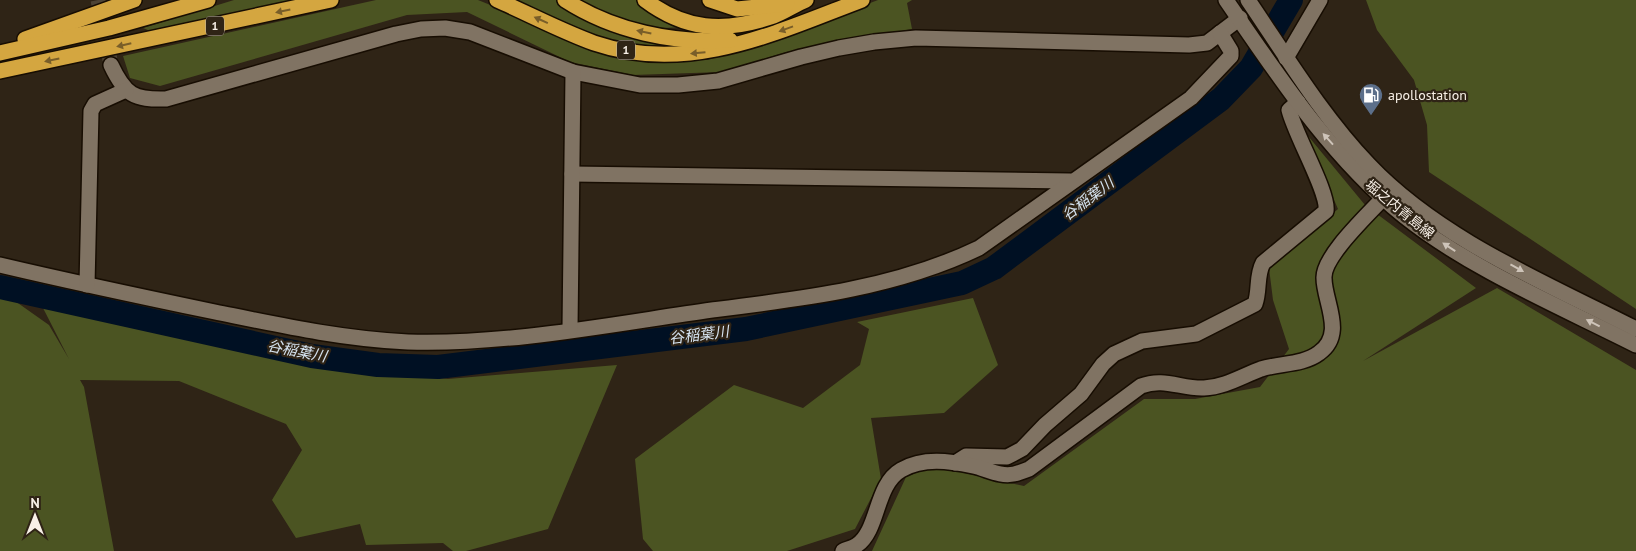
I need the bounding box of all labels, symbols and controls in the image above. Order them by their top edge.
one-way arrow [276,7,291,15]
one-way arrow [534,15,548,23]
road number: 1 [206,16,224,36]
one-way arrow [779,25,793,33]
one-way arrow [635,28,651,36]
road number: 1 [617,40,635,60]
one-way arrow [116,41,132,49]
one-way arrow [689,49,705,57]
one-way arrow [44,56,59,64]
fuel station icon: apollostation [1358,82,1384,116]
place label: apollostation [1388,86,1467,104]
one-way arrow [1322,134,1334,146]
water label: 谷稲葉川 [1058,172,1119,224]
street label: 堀之内青島線 [1362,176,1438,242]
one-way arrow [1442,242,1456,251]
one-way arrow [1510,264,1525,272]
one-way arrow [1585,319,1600,327]
water label: 谷稲葉川 [668,321,732,348]
water label: 谷稲葉川 [266,335,330,366]
north arrow [10,491,60,541]
text: N [30,494,40,512]

